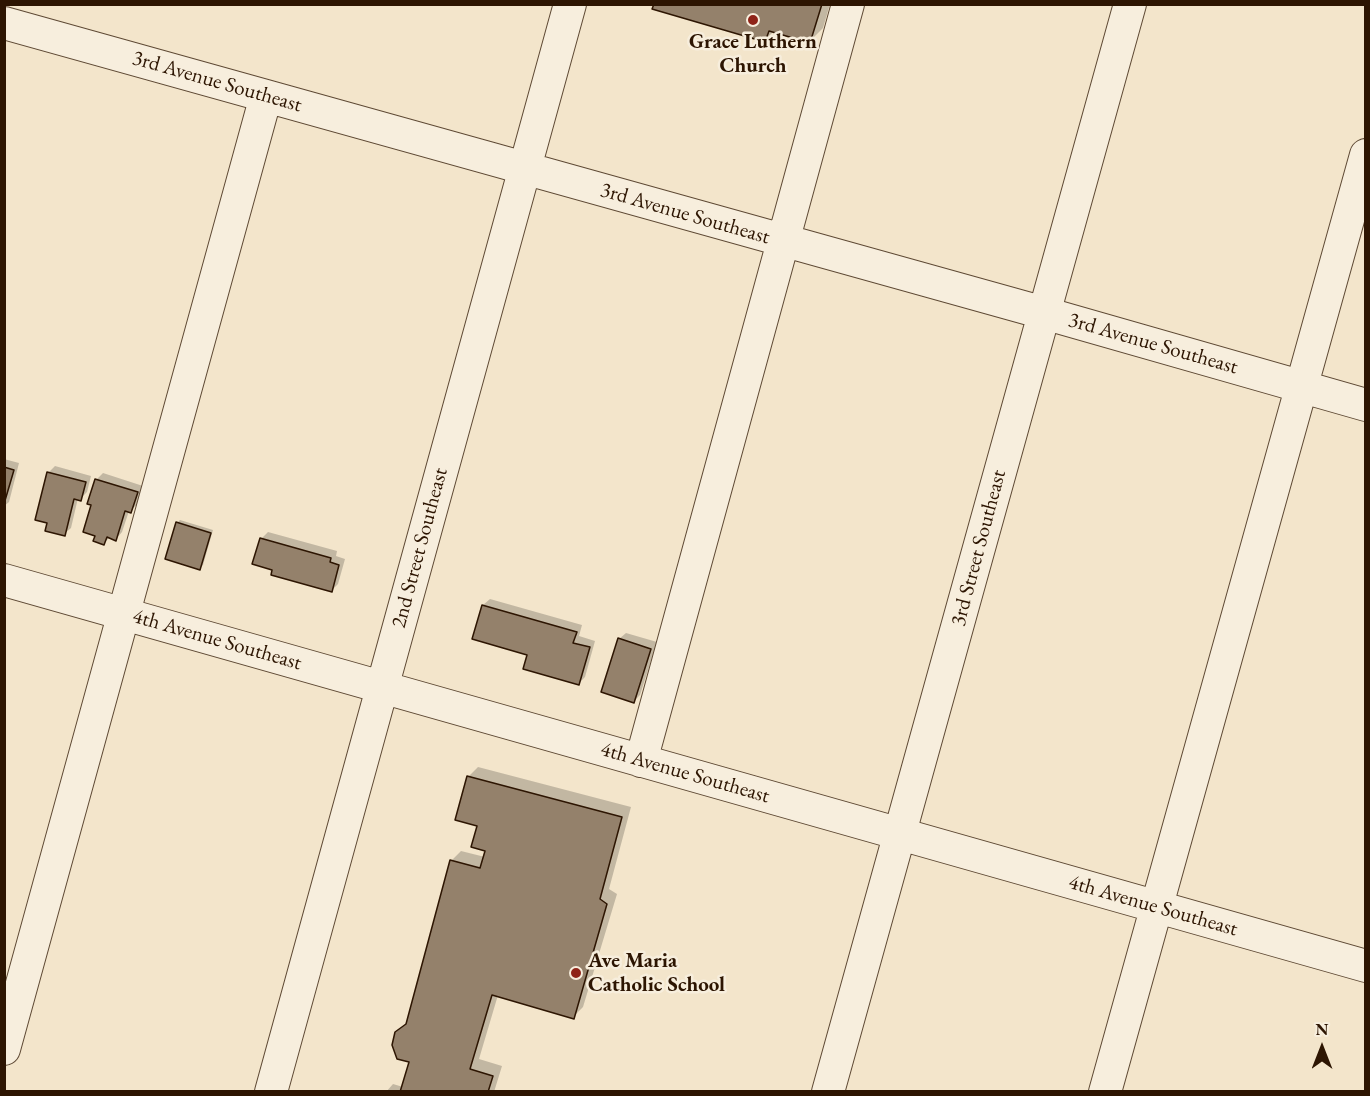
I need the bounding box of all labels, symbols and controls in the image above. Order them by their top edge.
marker: Grace Luthern Church [746,13,760,27]
place label: Grace Luthern Church [689,29,817,79]
street label: 3rd Avenue Southeast [129,46,305,118]
street label: 3rd Avenue Southeast [597,178,773,250]
street label: 3rd Avenue Southeast [1065,308,1241,380]
street label: 2nd Street Southeast [386,465,454,631]
street label: 3rd Street Southeast [946,467,1012,629]
street label: 4th Avenue Southeast [130,604,304,676]
street label: 4th Avenue Southeast [598,737,772,809]
street label: 4th Avenue Southeast [1066,870,1240,942]
place label: Ave Maria Catholic School [588,948,725,998]
marker: Ave Maria Catholic School [569,966,583,980]
north arrow [1292,1018,1352,1078]
text: N [1316,1019,1328,1040]

